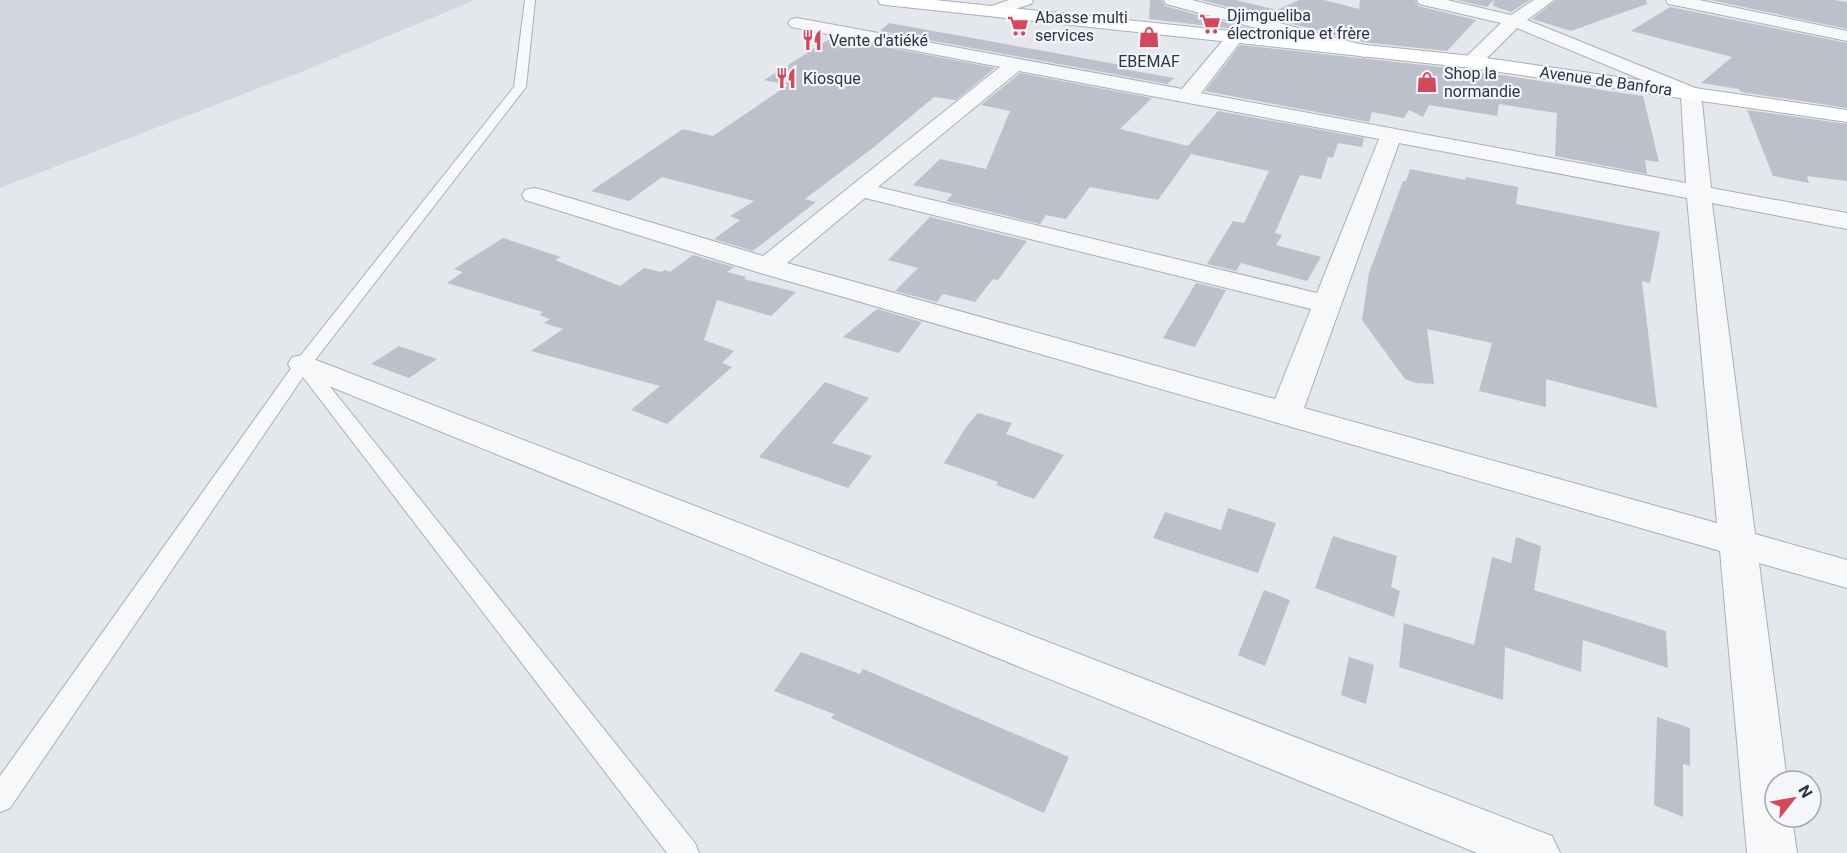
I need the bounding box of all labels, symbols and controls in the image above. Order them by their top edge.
place label: Djimgueliba électronique et frère [1227,6,1370,43]
place label: Abasse multi services [1035,8,1128,45]
supermarket icon: Djimgueliba électronique et frère [1198,12,1222,36]
supermarket icon: Abasse multi services [1006,14,1030,38]
shop icon: EBEMAF [1137,25,1161,49]
restaurant icon: Vente d'atiéké [800,28,824,52]
place label: Vente d'atiéké [829,31,928,50]
place label: EBEMAF [1118,52,1180,71]
street label: Avenue de Banfora [1538,62,1674,100]
place label: Shop la normandie [1444,64,1520,101]
restaurant icon: Kiosque [774,66,798,90]
place label: Kiosque [803,69,861,88]
shop icon: Shop la normandie [1415,70,1439,94]
north arrow [1763,769,1823,829]
text: N [1794,782,1816,801]

